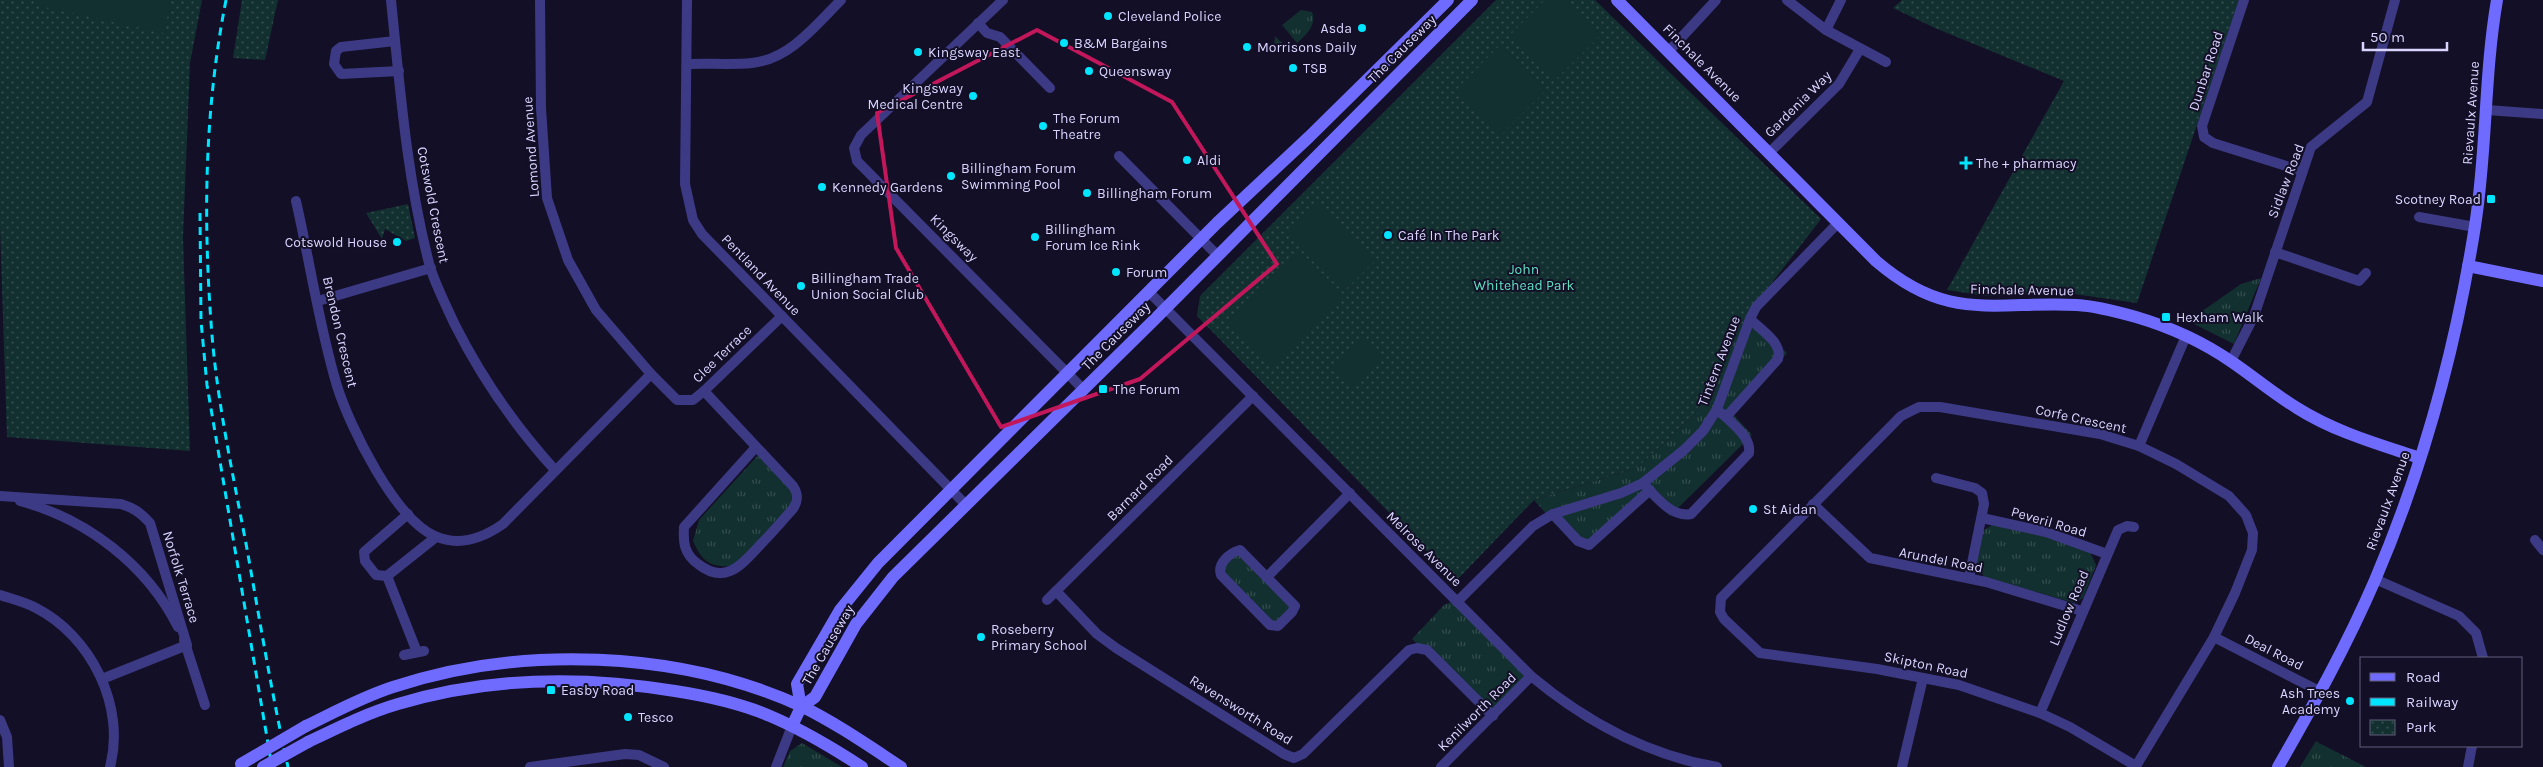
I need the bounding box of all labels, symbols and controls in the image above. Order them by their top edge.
place label: Cleveland Police [1118,8,1222,25]
marker: Cleveland Police [1102,10,1114,22]
street label: The Causeway [1364,11,1440,87]
place label: Asda [1321,20,1352,37]
street label: Finchale Avenue [1659,20,1745,106]
scale bar [2363,20,2447,52]
marker: Asda [1356,22,1368,34]
text: 50 m [2370,28,2405,46]
street label: Dunbar Road [2185,29,2227,113]
place label: B&M Bargains [1074,35,1168,52]
marker: B&M Bargains [1058,37,1070,49]
place label: Morrisons Daily [1257,39,1357,56]
marker: Morrisons Daily [1241,41,1253,53]
place label: Kingsway East [928,44,1020,61]
marker: Kingsway East [912,46,924,58]
place label: TSB [1303,60,1327,77]
street label: Rievaulx Avenue [2459,61,2483,165]
marker: TSB [1287,62,1299,74]
place label: Queensway [1099,63,1172,80]
marker: Queensway [1083,65,1095,77]
street label: Gardenia Way [1761,67,1835,141]
place label: Kingsway Medical Centre [868,80,963,113]
marker: Kingsway Medical Centre [967,90,979,102]
street label: Lomond Avenue [519,96,543,198]
place label: The Forum Theatre [1053,110,1120,143]
marker: The Forum Theatre [1037,120,1049,132]
street label: Sidlaw Road [2264,141,2308,221]
street label: Cotswold Crescent [413,145,453,265]
place label: Aldi [1197,152,1221,169]
marker: Aldi [1181,154,1193,166]
place label: The + pharmacy [1976,155,2077,172]
marker: The + pharmacy [1960,157,1972,169]
place label: Billingham Forum Swimming Pool [961,160,1076,193]
marker: Billingham Forum Swimming Pool [945,170,957,182]
place label: Kennedy Gardens [832,179,943,196]
marker: Kennedy Gardens [816,181,828,193]
place label: Billingham Forum [1097,185,1212,202]
marker: Billingham Forum [1081,187,1093,199]
place label: Scotney Road [2395,191,2481,208]
marker: Scotney Road [2485,193,2497,205]
street label: Kingsway [927,211,982,266]
place label: Billingham Forum Ice Rink [1045,221,1140,254]
place label: Café In The Park [1398,227,1500,244]
marker: Café In The Park [1382,229,1394,241]
street label: Pentland Avenue [718,231,804,319]
marker: Billingham Forum Ice Rink [1029,231,1041,243]
place label: Cotswold House [285,234,387,251]
marker: Cotswold House [391,236,403,248]
park label: John Whitehead Park [1474,261,1575,294]
place label: Forum [1126,264,1167,281]
marker: Forum [1110,266,1122,278]
place label: Billingham Trade Union Social Club [811,270,924,303]
street label: Brendon Crescent [319,275,361,389]
marker: Billingham Trade Union Social Club [795,280,807,292]
street label: Finchale Avenue [1970,281,2074,299]
street label: The Causeway [1078,298,1154,374]
place label: Hexham Walk [2176,309,2264,326]
marker: Hexham Walk [2160,311,2172,323]
street label: Tintern Avenue [1694,314,1744,408]
street label: Clee Terrace [689,322,755,386]
place label: The Forum [1113,381,1180,398]
marker: The Forum [1097,383,1109,395]
street label: Corfe Crescent [2034,401,2128,437]
street label: Rievaulx Avenue [2362,449,2414,553]
street label: Barnard Road [1103,451,1177,525]
place label: St Aidan [1763,501,1817,518]
marker: St Aidan [1747,503,1759,515]
street label: Peveril Road [2009,503,2089,541]
street label: Melrose Avenue [1383,508,1465,590]
street label: Norfolk Terrace [159,529,203,625]
street label: Arundel Road [1898,544,1984,576]
street label: Ludlow Road [2045,568,2093,648]
street label: The Causeway [798,602,858,688]
place label: Roseberry Primary School [991,621,1087,654]
street label: Deal Road [2242,630,2306,674]
marker: Roseberry Primary School [975,631,987,643]
street label: Skipton Road [1882,648,1970,682]
legend [2360,657,2523,747]
text: Road [2406,668,2441,686]
street label: Kenilworth Road [1434,669,1520,755]
street label: Ravensworth Road [1186,671,1296,749]
place label: Easby Road [561,682,634,699]
marker: Easby Road [545,684,557,696]
place label: Ash Trees Academy [2280,685,2340,718]
text: Railway [2406,693,2458,711]
marker: Ash Trees Academy [2344,695,2356,707]
place label: Tesco [638,709,673,726]
marker: Tesco [622,711,634,723]
text: Park [2406,718,2436,736]

